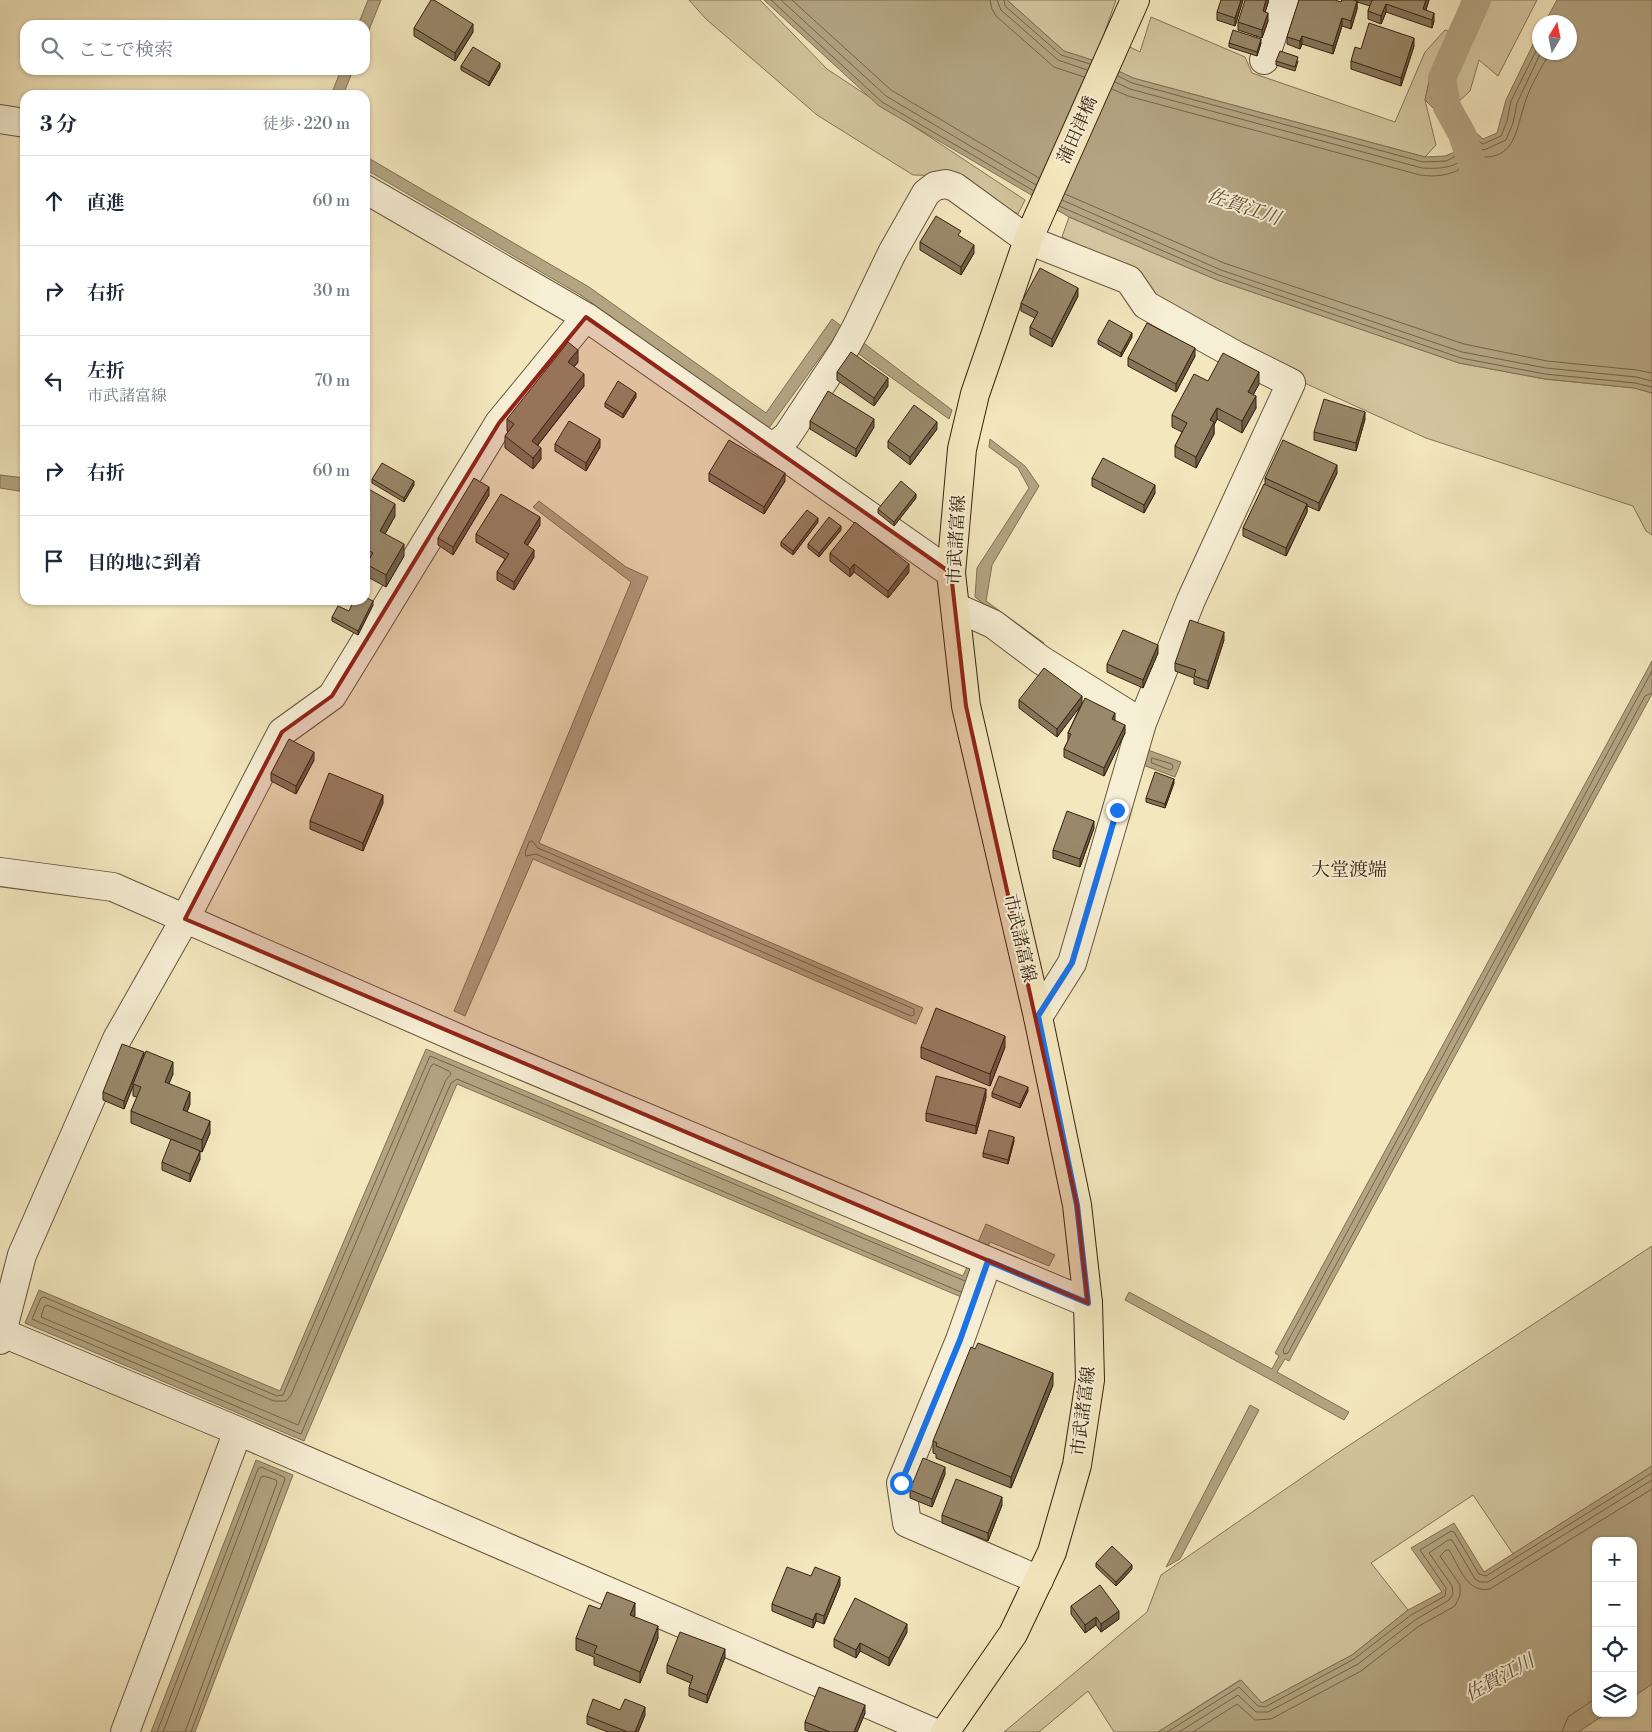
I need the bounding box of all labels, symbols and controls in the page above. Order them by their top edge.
north arrow [1532,15,1577,60]
search box [20,20,370,75]
icon: search [38,34,66,62]
text: ここで検索 [78,38,173,62]
street label: 蒲田津橋 [1052,93,1103,168]
text: 3 分 [40,112,77,138]
text: 徒歩 · 220 m [263,114,350,134]
water label: 佐賀江川 [1204,183,1285,231]
icon: ahead [40,187,68,215]
text: 直進 [87,191,125,215]
text: 60 m [312,191,350,211]
icon: right [40,277,68,305]
text: 右折 [87,281,125,305]
text: 30 m [313,281,350,301]
text: 左折 [87,359,125,383]
icon: left [40,367,68,395]
text: 70 m [314,371,350,391]
text: 市武諸富線 [87,386,167,406]
icon: right [40,457,68,485]
text: 右折 [87,461,125,485]
text: 60 m [312,461,350,481]
street label: 市武諸富線 [943,494,970,586]
icon: arrive [40,547,68,575]
text: 目的地に到着 [87,551,201,575]
route end [1106,799,1129,822]
district label: 大堂渡端 [1311,858,1387,882]
street label: 市武諸富線 [998,892,1041,985]
street label: 市武諸富線 [1067,1365,1100,1457]
route start [890,1472,913,1495]
map controls [1592,1537,1637,1717]
button: + [1592,1537,1637,1582]
button: − [1592,1582,1637,1627]
button: locate [1592,1627,1637,1672]
water label: 佐賀江川 [1460,1648,1540,1707]
button: layers [1592,1672,1637,1717]

